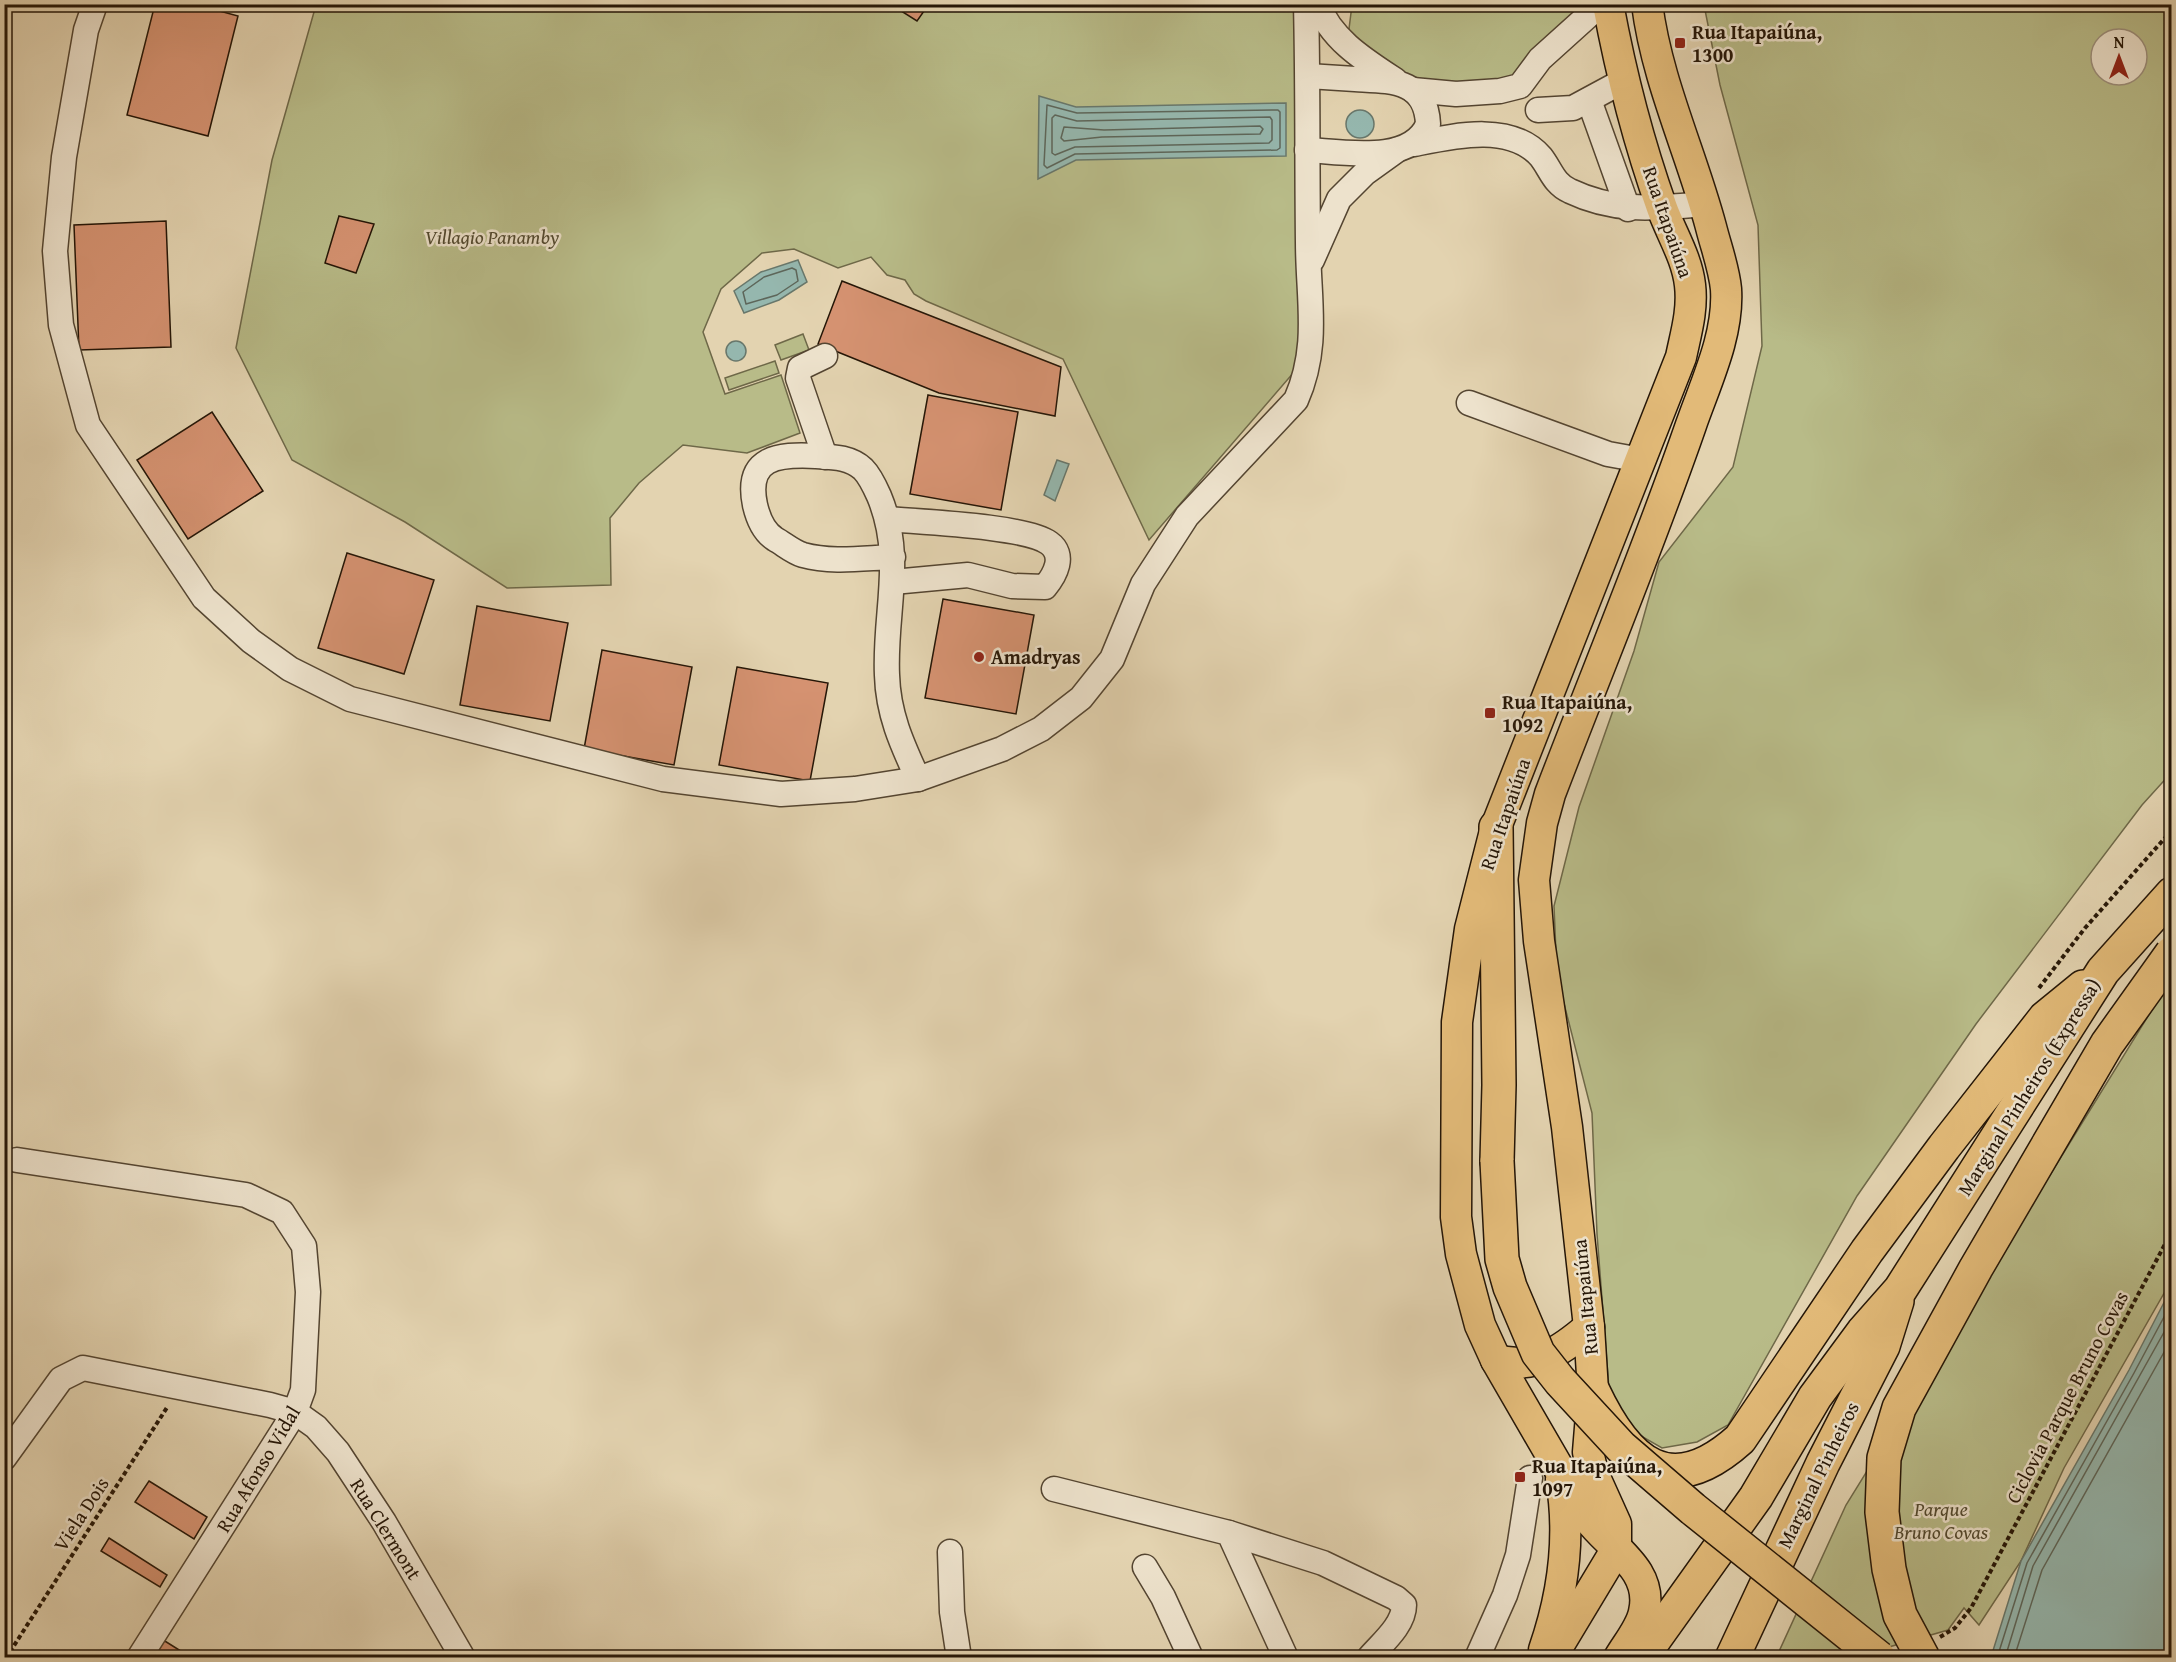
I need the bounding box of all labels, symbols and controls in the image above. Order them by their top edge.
place label: Rua Itapaiúna, 1300 [1692,17,1822,69]
north arrow [2089,27,2149,87]
text: N [2114,30,2125,54]
marker: Rua Itapaiúna, 1300 [1673,36,1687,50]
street label: Rua Itapaiúna [1636,162,1701,282]
park label: Villagio Panamby [425,222,559,251]
place label: Amadryas [991,642,1081,671]
marker: Amadryas [972,650,986,664]
place label: Rua Itapaiúna, 1092 [1502,687,1632,739]
marker: Rua Itapaiúna, 1092 [1483,706,1497,720]
street label: Rua Itapaiúna [1472,754,1537,874]
street label: Marginal Pinheiros (Expressa) [1950,972,2107,1201]
street label: Rua Itapaiúna [1564,1237,1605,1356]
street label: Ciclovia Parque Bruno Covas [1998,1285,2135,1508]
street label: Marginal Pinheiros [1769,1396,1866,1553]
street label: Rua Afonso Vidal [208,1400,307,1538]
place label: Rua Itapaiúna, 1097 [1532,1451,1662,1503]
marker: Rua Itapaiúna, 1097 [1513,1470,1527,1484]
street label: Viela Dois [46,1471,116,1557]
street label: Rua Clermont [344,1472,429,1585]
park label: Parque Bruno Covas [1893,1494,1989,1546]

